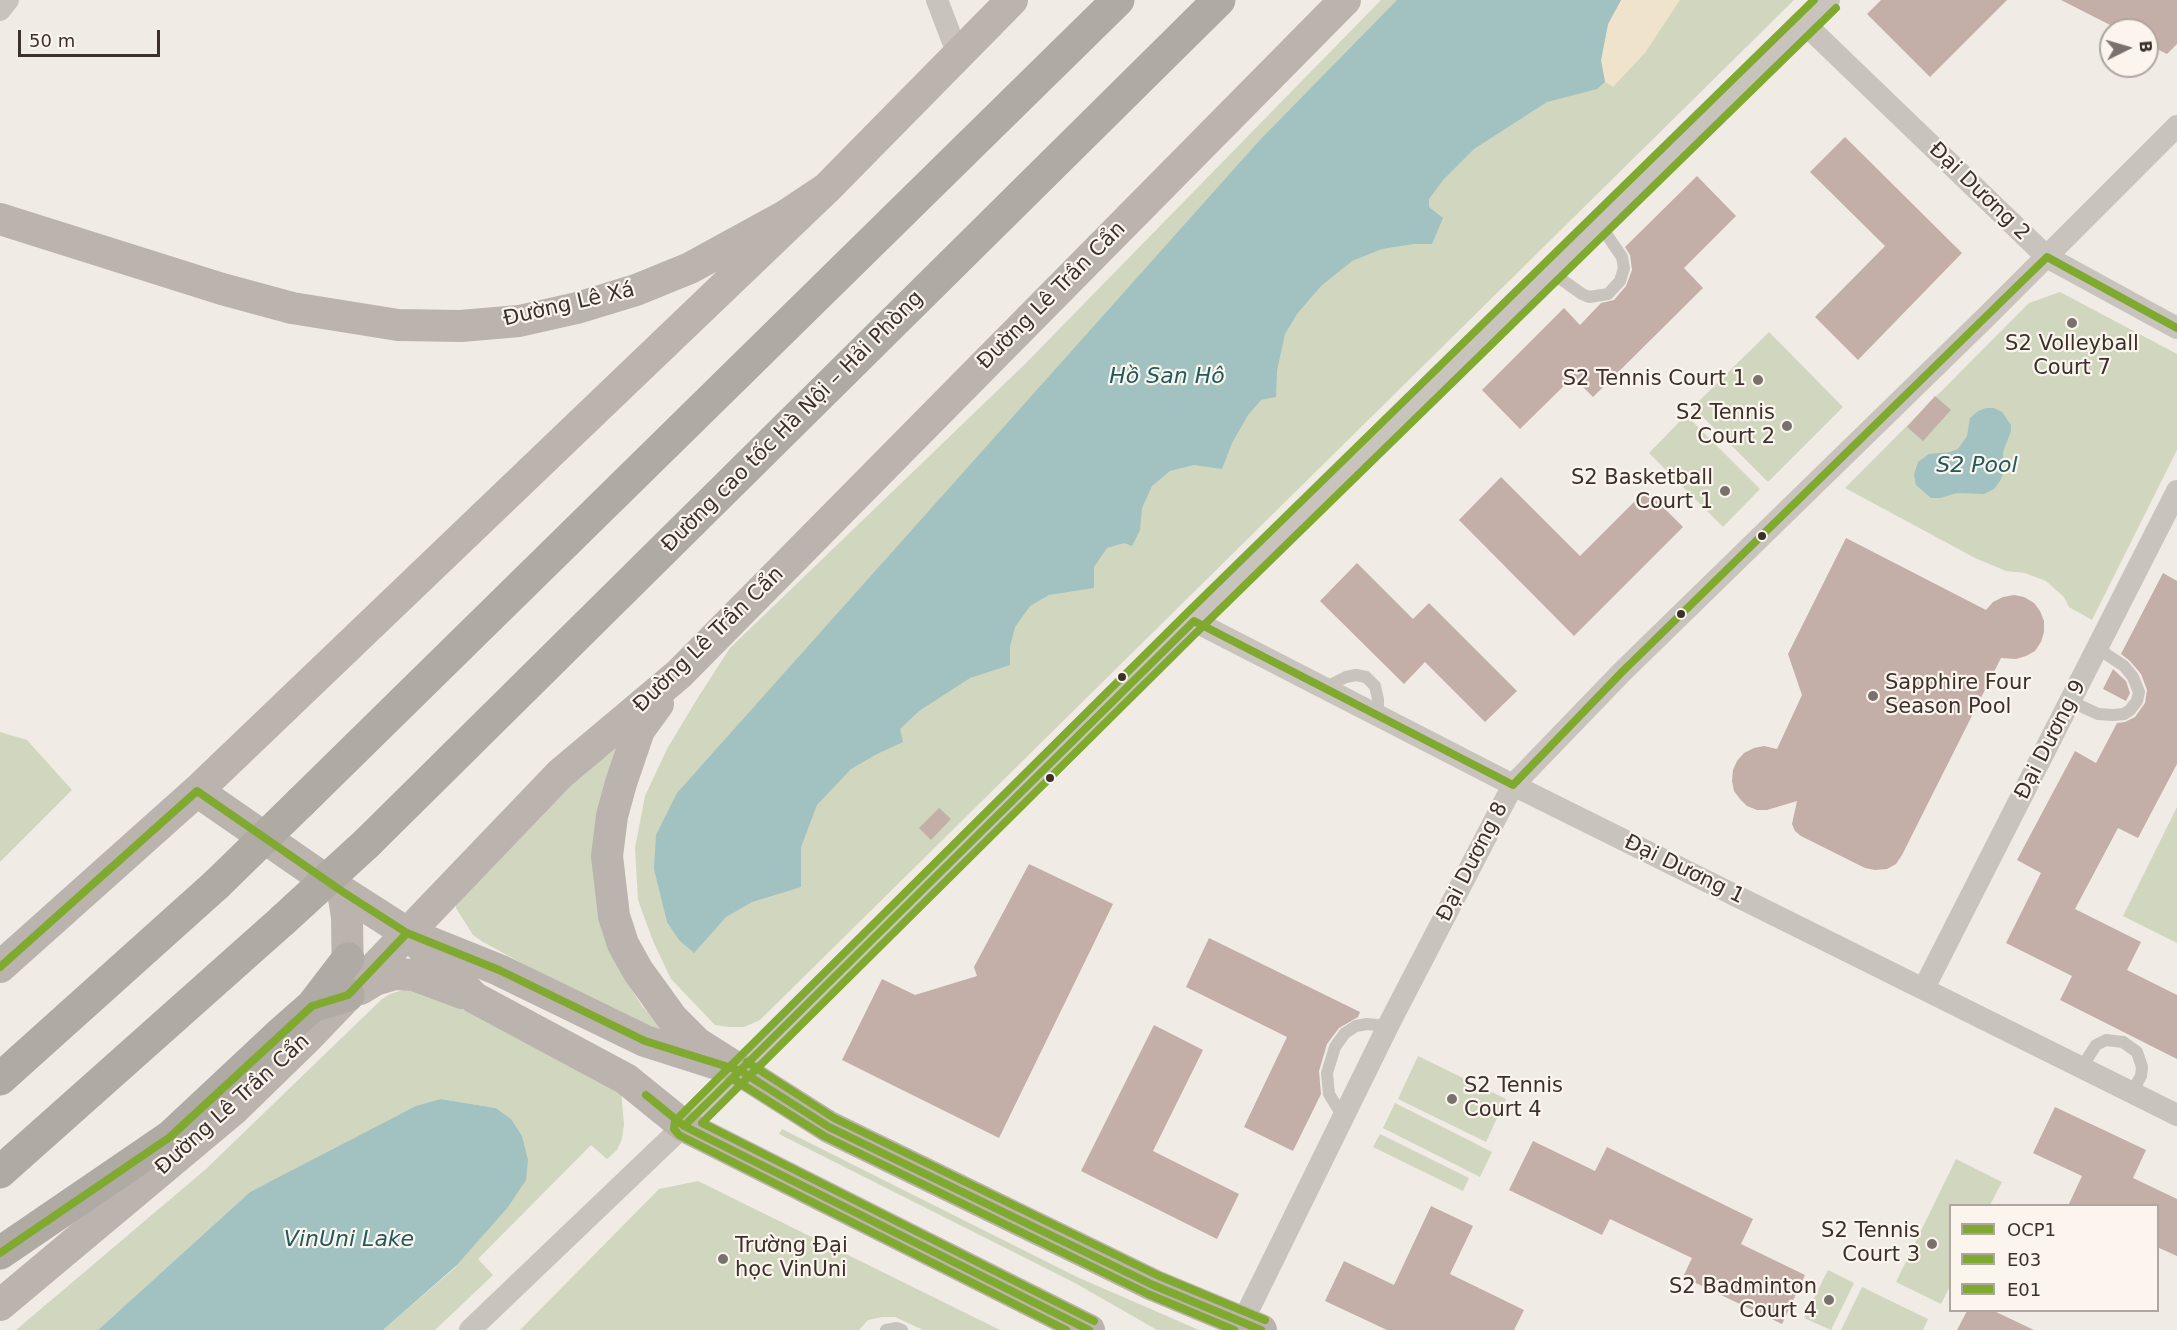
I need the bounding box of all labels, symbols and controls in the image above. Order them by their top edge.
scale bar [21,18,164,56]
north arrow [2099,18,2159,78]
text: 50 m [29,30,75,51]
text: B [2135,40,2155,53]
street label: Đại Dương 2 [1923,138,2035,246]
street label: Đường Lê Trần Cẩn [973,217,1131,375]
street label: Đường Lê Xá [501,278,637,332]
street label: Đường cao tốc Hà Nội – Hải Phòng [657,286,929,558]
marker: S2 Volleyball Court 7 [2065,316,2079,330]
place label: S2 Volleyball Court 7 [2005,332,2139,382]
water label: Hồ San Hô [1109,364,1225,390]
place label: S2 Tennis Court 1 [1563,367,1746,393]
marker: S2 Tennis Court 1 [1751,373,1765,387]
place label: S2 Tennis Court 2 [1676,401,1775,451]
marker: S2 Tennis Court 2 [1780,419,1794,433]
water label: S2 Pool [1936,453,2018,479]
place label: S2 Basketball Court 1 [1571,466,1713,516]
marker: S2 Basketball Court 1 [1718,484,1732,498]
unlabelled marker [1756,530,1768,542]
street label: Đường Lê Trần Cẩn [629,562,789,718]
unlabelled marker [1675,608,1687,620]
unlabelled marker [1116,671,1128,683]
place label: Sapphire Four Season Pool [1885,671,2031,721]
street label: Đại Dương 9 [2010,676,2092,804]
marker: Sapphire Four Season Pool [1866,689,1880,703]
unlabelled marker [1044,772,1056,784]
street label: Đại Dương 8 [1432,798,1514,926]
street label: Đại Dương 1 [1620,830,1748,910]
street label: Đường Lê Trần Cẩn [151,1029,315,1181]
place label: S2 Tennis Court 4 [1464,1074,1563,1124]
marker: S2 Tennis Court 4 [1445,1092,1459,1106]
legend [1949,1204,2159,1312]
place label: S2 Tennis Court 3 [1821,1219,1920,1269]
text: OCP1 [2007,1219,2056,1240]
water label: VinUni Lake [284,1227,414,1253]
place label: Trường Đại học VinUni [735,1234,848,1284]
marker: S2 Tennis Court 3 [1925,1237,1939,1251]
text: E03 [2007,1249,2041,1270]
marker: Trường Đại học VinUni [716,1252,730,1266]
place label: S2 Badminton Court 4 [1669,1275,1817,1325]
text: E01 [2007,1279,2041,1300]
marker: S2 Badminton Court 4 [1822,1293,1836,1307]

